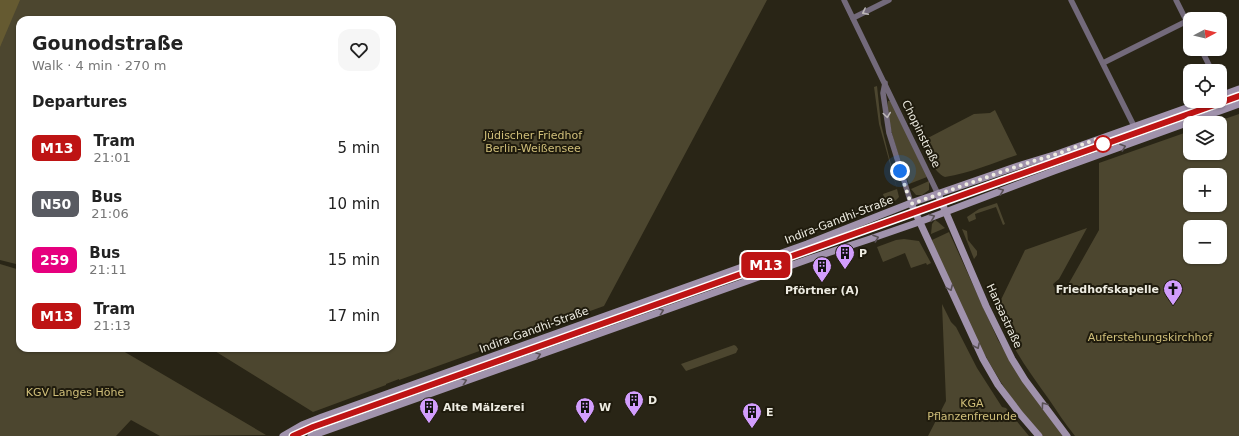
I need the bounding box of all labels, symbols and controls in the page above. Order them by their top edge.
one-way arrow [862,7,870,15]
north arrow [1183,12,1227,56]
map controls [1183,12,1227,264]
button: heart [338,29,380,71]
text: Gounodstraße [32,32,184,54]
text: Walk · 4 min · 270 m [32,58,166,73]
button: locate [1183,64,1227,108]
text: Departures [32,93,127,111]
street label: Chopinstraße [899,98,943,170]
one-way arrow [882,112,891,118]
button: layers [1183,116,1227,160]
park label: Jüdischer Friedhof Berlin-Weißensee [483,129,583,155]
text: Tram [93,132,135,150]
unlabelled marker [1094,135,1112,153]
text: 5 min [337,139,380,157]
text: M13 [40,140,73,156]
one-way arrow [1119,143,1126,151]
text: 21:01 [93,150,131,165]
your location [890,161,910,181]
button: + [1183,168,1227,212]
text: Bus [91,188,122,206]
one-way arrow [997,188,1004,196]
street label: Indira-Gandhi-Straße [783,193,895,247]
text: 10 min [328,195,380,213]
text: N50 [40,196,71,212]
text: 21:06 [91,206,129,221]
one-way arrow [929,214,936,222]
button: − [1183,220,1227,264]
one-way arrow [872,234,879,242]
building icon: P [834,242,856,270]
text: Bus [89,244,120,262]
place label: P [859,247,867,260]
text: 15 min [328,251,380,269]
text: 259 [40,252,69,268]
line badge: M13 [743,252,789,278]
building icon: Pförtner (A) [811,255,833,283]
text: M13 [749,257,783,273]
text: 21:11 [89,262,127,277]
church icon: Friedhofskapelle [1162,278,1184,306]
street label: Hansastraße [983,282,1025,350]
place label: Friedhofskapelle [1056,283,1159,296]
place label: Pförtner (A) [785,284,859,297]
one-way arrow [945,284,953,291]
text: Tram [93,300,135,318]
street label: Indira-Gandhi-Straße [478,304,591,356]
text: 17 min [328,307,380,325]
one-way arrow [657,307,664,316]
text: M13 [40,308,73,324]
text: 21:13 [93,318,131,333]
park label: Auferstehungskirchhof [1088,331,1213,344]
one-way arrow [972,342,980,350]
one-way arrow [535,351,542,359]
one-way arrow [461,378,468,386]
park label: KGV Langes Höhe [26,386,124,399]
building icon: D [623,389,645,417]
place label: D [648,394,657,407]
building icon: Alte Mälzerei [418,396,440,424]
building icon: W [574,396,596,424]
park label: KGA Pflanzenfreunde [927,397,1017,423]
place label: Alte Mälzerei [443,401,525,414]
place label: W [599,401,611,414]
building icon: E [741,401,763,429]
one-way arrow [1041,402,1049,409]
place label: E [766,406,774,419]

